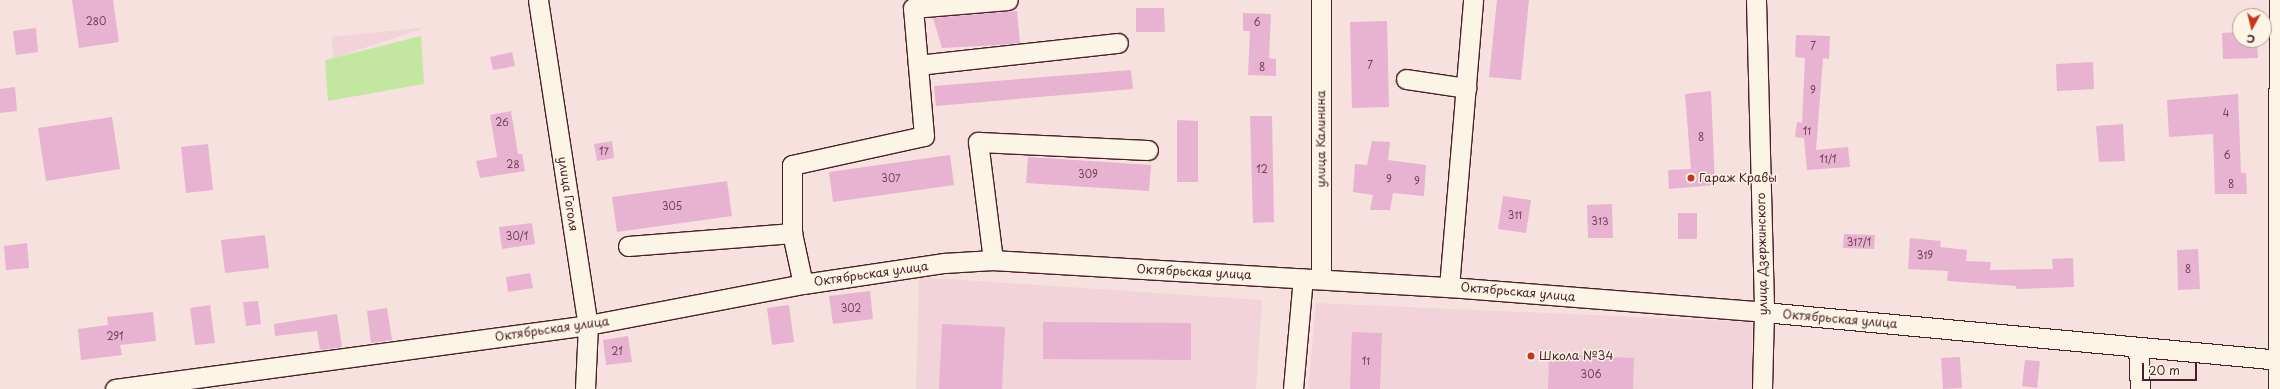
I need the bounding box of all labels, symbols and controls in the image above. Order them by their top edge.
north arrow [2232,8,2272,48]
house number: 280 [86,15,106,27]
house number: 6 [1253,16,1261,28]
text: С [2245,30,2256,48]
house number: 7 [1810,40,1816,52]
house number: 7 [1367,59,1373,71]
house number: 8 [1259,61,1265,73]
house number: 9 [1810,84,1816,96]
street label: улица Калинина [1314,90,1328,188]
house number: 4 [2223,107,2229,119]
house number: 26 [495,116,509,128]
house number: 11 [1803,125,1811,137]
house number: 8 [1698,131,1704,143]
house number: 17 [599,145,609,157]
house number: 6 [2223,149,2231,161]
house number: 11/1 [1820,153,1836,165]
street label: улица Гоголя [555,155,581,233]
house number: 28 [506,158,520,170]
house number: 12 [1256,163,1268,175]
house number: 309 [1078,168,1098,180]
place label: Гараж Кравы [1699,171,1778,185]
house number: 307 [881,172,901,184]
house number: 9 [1386,173,1392,185]
marker: Гараж Кравы [1686,173,1696,183]
house number: 9 [1414,175,1420,187]
house number: 8 [2228,178,2234,190]
street label: улица Дзержинского [1754,192,1770,316]
house number: 305 [662,200,682,212]
house number: 311 [1508,209,1522,221]
house number: 313 [1591,215,1609,227]
house number: 30/1 [506,230,528,242]
house number: 317/1 [1847,236,1871,248]
house number: 319 [1917,249,1933,261]
street label: Октябрьская улица [812,259,930,289]
street label: Октябрьская улица [1135,262,1253,282]
house number: 8 [2185,263,2191,275]
street label: Октябрьская улица [1459,280,1577,304]
house number: 302 [841,302,861,314]
street label: Октябрьская улица [1781,307,1899,331]
street label: Октябрьская улица [493,314,611,344]
house number: 291 [106,330,124,342]
house number: 21 [611,345,623,357]
place label: Школа №34 [1539,349,1614,363]
marker: Школа №34 [1526,351,1536,361]
house number: 11 [1362,355,1370,367]
scale bar [2144,355,2199,381]
text: 20 m [2149,361,2180,379]
house number: 306 [1581,368,1601,380]

